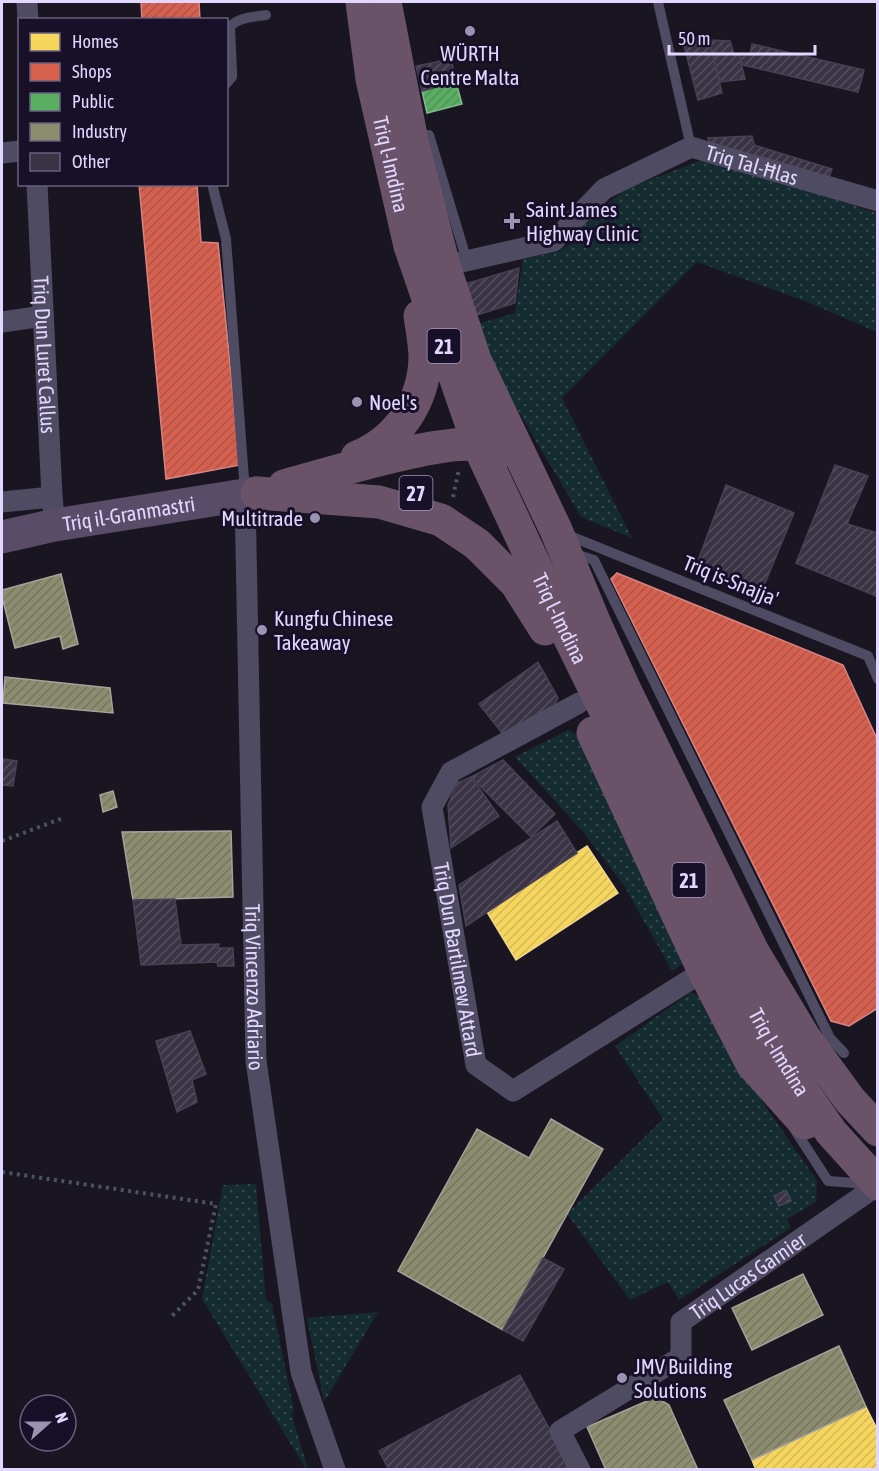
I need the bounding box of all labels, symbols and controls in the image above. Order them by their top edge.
legend [18,18,228,186]
scale bar [669,18,814,56]
marker: WÜRTH Centre Malta [463,24,477,38]
text: 50 m [678,28,710,49]
text: Homes [72,31,118,52]
place label: WÜRTH Centre Malta [420,41,520,89]
text: Shops [72,61,112,82]
text: Public [72,91,114,112]
street label: Triq l-Imdina [369,114,414,215]
text: Industry [72,121,127,142]
street label: Triq Tal-Ħlas [703,140,801,189]
text: Other [72,151,111,172]
place label: Saint James Highway Clinic [526,197,639,245]
marker: Saint James Highway Clinic [503,212,521,230]
street label: Triq Dun Luret Callus [29,275,61,434]
road number: 21 [428,329,460,363]
place label: Noel's [369,390,417,414]
marker: Noel's [350,395,364,409]
road number: 27 [400,476,432,510]
street label: Triq il-Granmastri [61,491,197,536]
place label: Multitrade [221,506,303,530]
marker: Multitrade [308,511,322,525]
street label: Triq is-Snajja' [680,550,782,610]
street label: Triq l-Imdina [528,569,592,668]
place label: Kungfu Chinese Takeaway [274,606,393,654]
marker: Kungfu Chinese Takeaway [255,623,269,637]
street label: Triq Dun Bartilmew Attard [430,860,486,1059]
road number: 21 [672,863,706,897]
street label: Triq Vincenzo Adriario [241,903,269,1072]
street label: Triq l-Imdina [744,1004,815,1100]
street label: Triq Lucas Garnier [685,1226,811,1324]
place label: JMV Building Solutions [634,1354,732,1402]
marker: JMV Building Solutions [615,1371,629,1385]
north arrow [18,1393,78,1453]
text: N [52,1410,72,1425]

